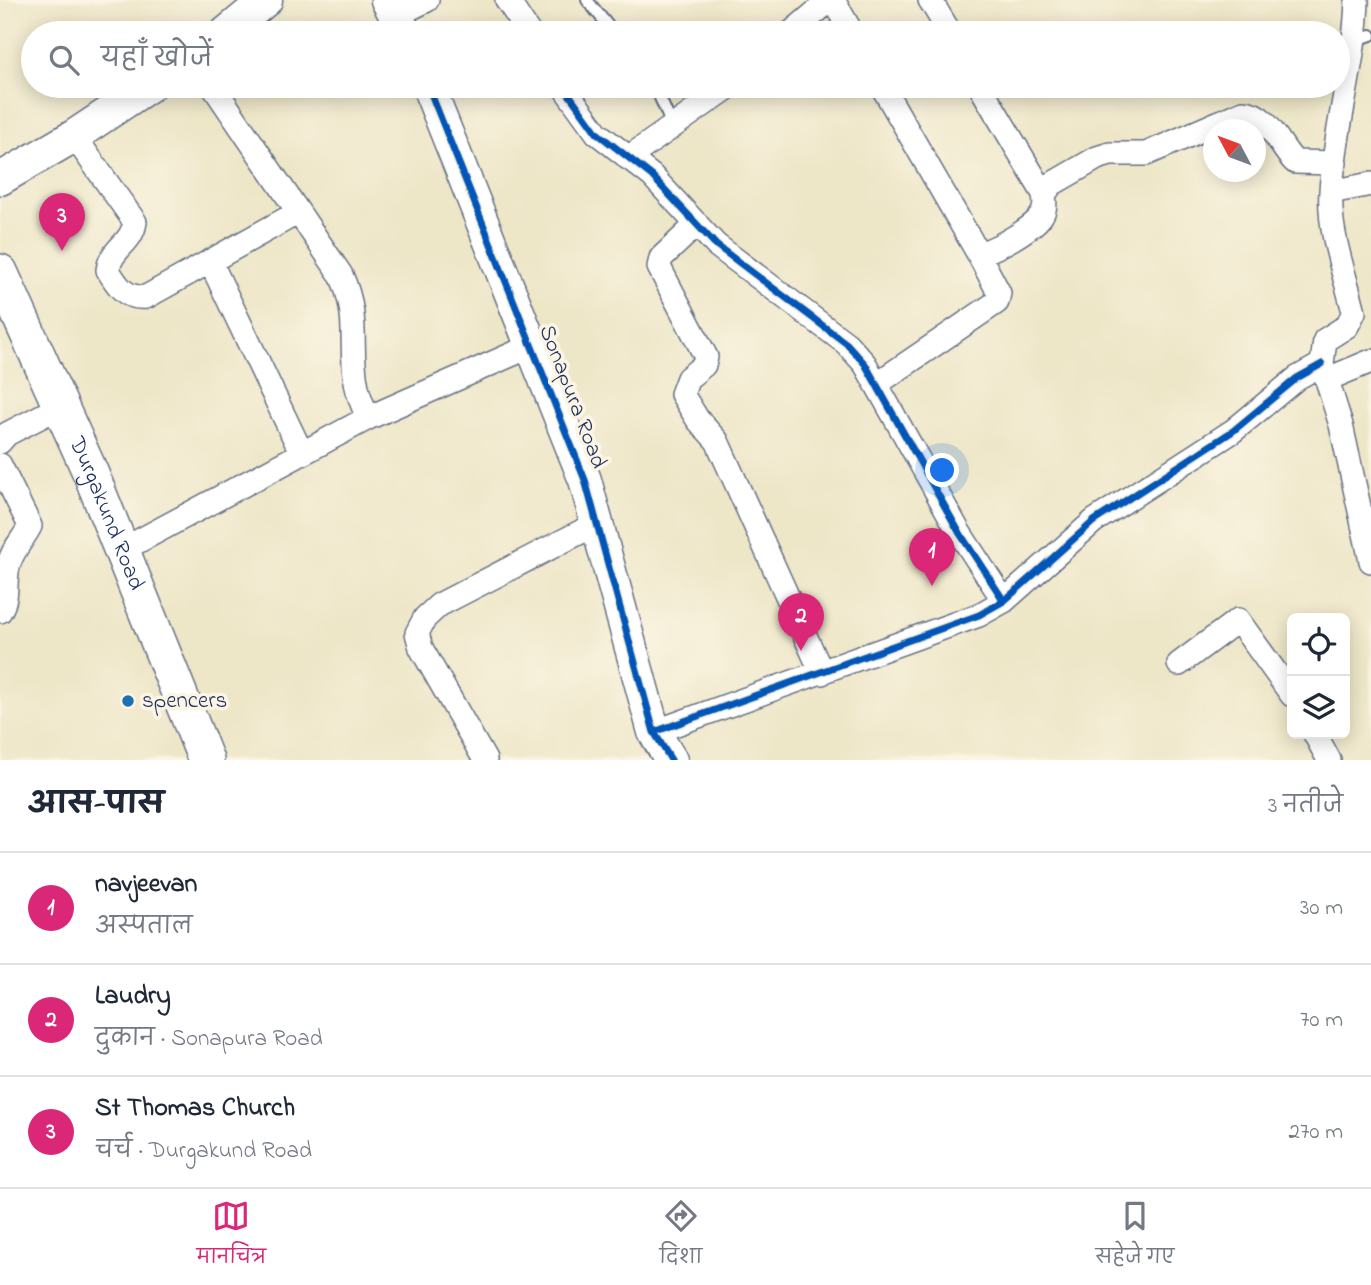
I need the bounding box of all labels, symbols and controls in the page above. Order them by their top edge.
search box [21,21,1350,98]
icon: search [45,41,83,79]
text: यहाँ खोजें [101,41,213,79]
north arrow [1203,119,1266,182]
pin: 3 [39,193,85,251]
street label: Sonapura Road [529,320,615,474]
street label: Durgakund Road [59,431,153,595]
your location [925,453,959,487]
pin: 1 [909,528,955,586]
pin: 2 [778,593,824,651]
map controls [1287,613,1350,739]
button: locate [1287,613,1350,676]
button: layers [1287,676,1350,739]
place label: spencers [142,685,227,718]
marker: spencers [120,693,136,709]
text: आस-पास [28,784,164,828]
text: 3 नतीजे [1268,790,1343,823]
text: navjeevan [95,866,197,904]
text: 1 [47,892,55,925]
text: 30 m [1300,892,1343,925]
text: अस्पताल [95,911,193,944]
text: Laudry [95,978,171,1016]
text: 2 [45,1004,57,1037]
text: 70 m [1300,1004,1343,1037]
text: दुकान · Sonapura Road [95,1023,323,1056]
text: St Thomas Church [95,1090,295,1128]
text: 3 [46,1116,56,1149]
text: 270 m [1289,1116,1343,1149]
text: चर्च · Durgakund Road [95,1135,312,1168]
tab: मानचित्र [197,1197,266,1277]
tab: दिशा [659,1197,702,1277]
tab: सहेजे गए [1096,1197,1174,1277]

